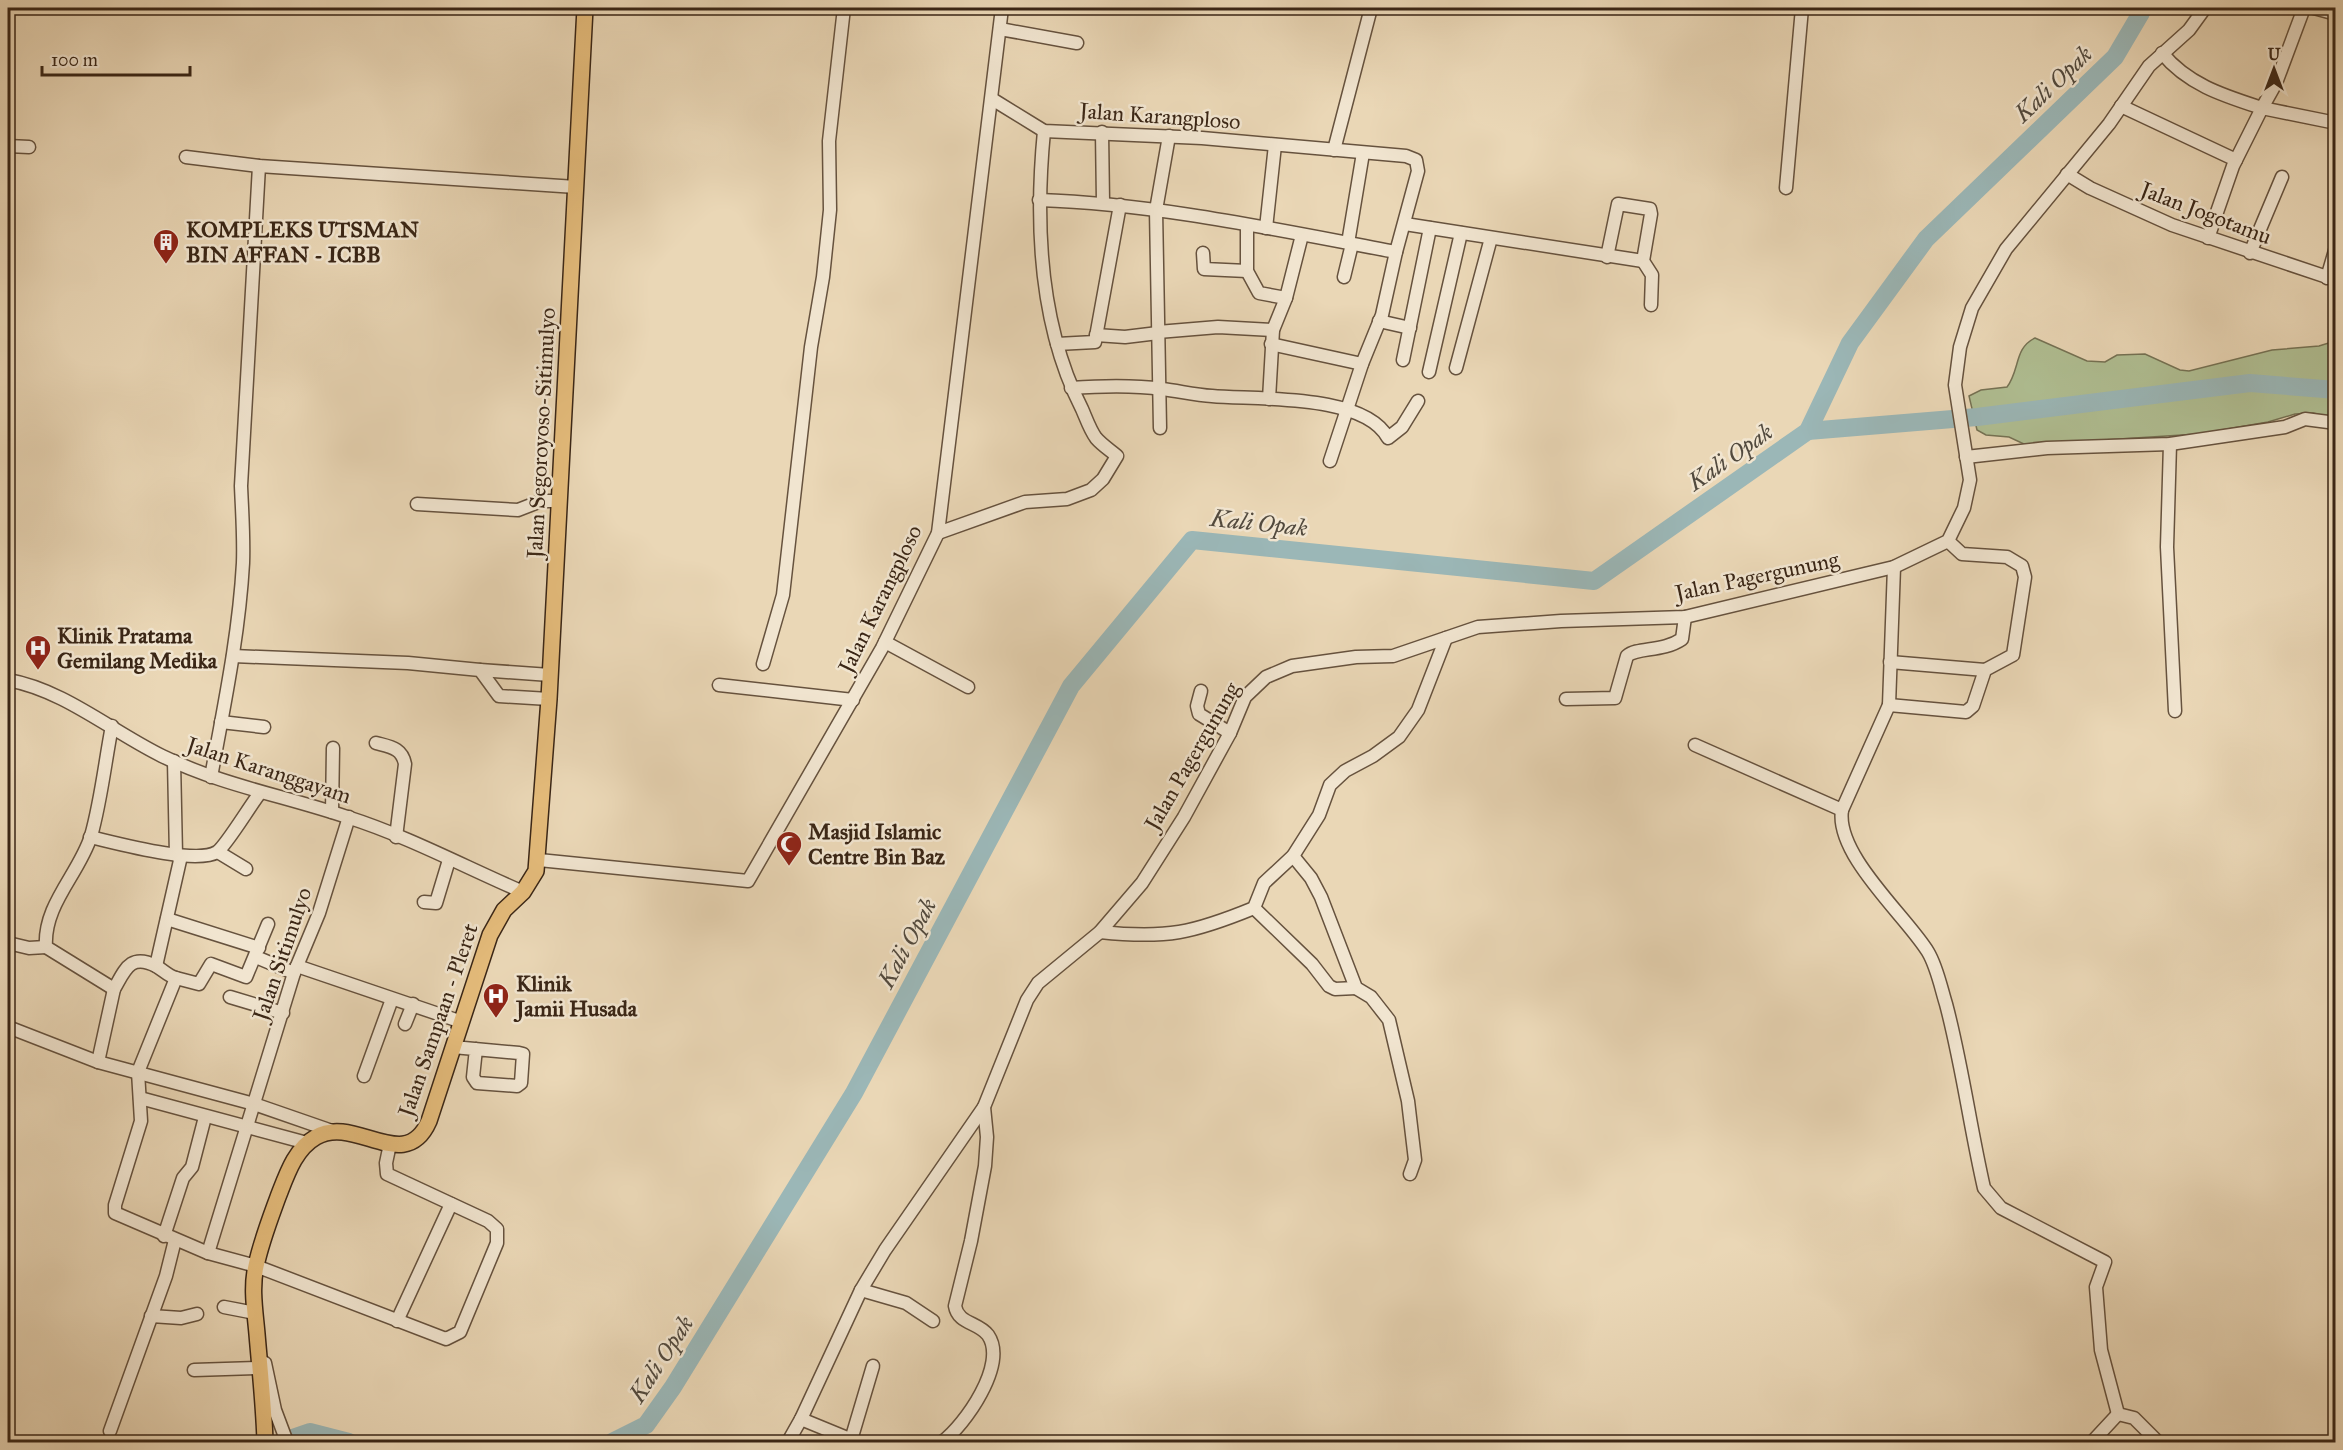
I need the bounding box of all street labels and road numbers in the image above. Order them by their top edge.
street label: Jalan Karangploso [1077,97,1241,135]
street label: Jalan Jogotamu [2135,175,2275,250]
street label: Jalan Segoroyoso-Sitimulyo [521,307,561,561]
street label: Jalan Karangploso [832,521,928,679]
street label: Jalan Pagergunung [1671,545,1842,607]
street label: Jalan Pagergunung [1138,676,1246,837]
street label: Jalan Karanggayam [181,730,355,809]
street label: Jalan Sitimulyo [246,884,317,1026]
street label: Jalan Sampaan - Pleret [392,920,484,1122]

